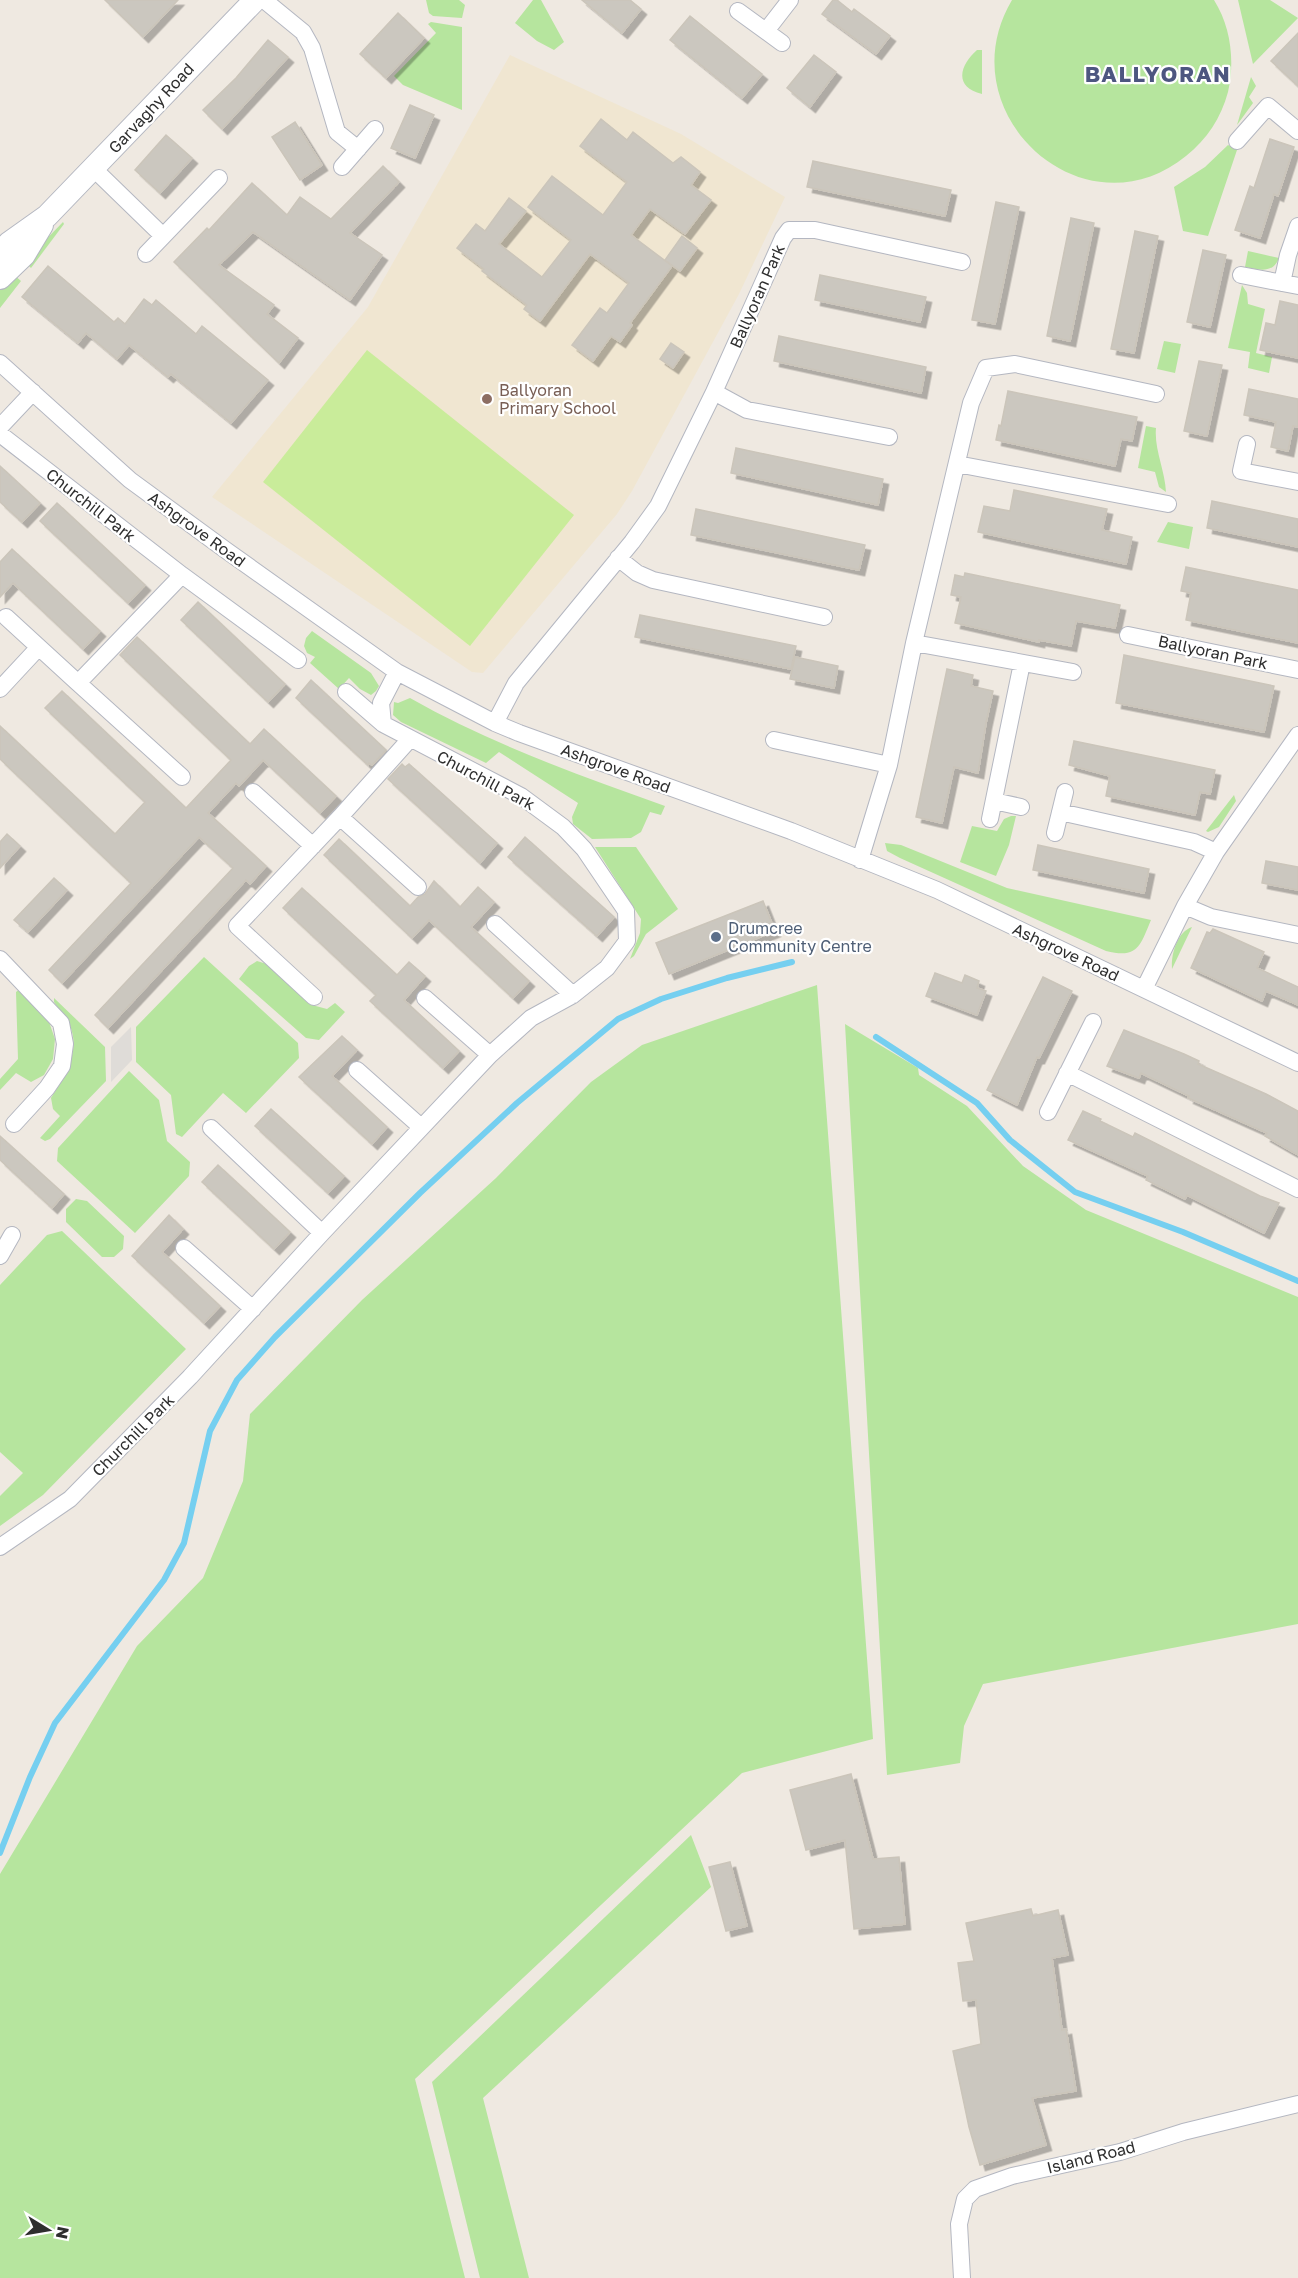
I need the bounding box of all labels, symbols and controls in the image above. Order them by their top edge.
street label: Garvaghy Road [104,59,198,157]
district label: BALLYORAN [1085,60,1231,87]
street label: Ballyoran Park [725,241,789,351]
place label: Ballyoran Primary School [499,380,616,418]
marker: Ballyoran Primary School [480,392,494,406]
street label: Churchill Park [42,464,140,546]
street label: Ashgrove Road [144,487,250,571]
street label: Ballyoran Park [1156,631,1270,673]
street label: Ashgrove Road [558,739,674,797]
street label: Churchill Park [434,746,538,814]
place label: Drumcree Community Centre [728,918,872,956]
street label: Ashgrove Road [1010,919,1122,985]
marker: Drumcree Community Centre [709,930,723,944]
street label: Churchill Park [88,1390,178,1480]
street label: Island Road [1045,2136,1137,2178]
north arrow [18,2200,78,2260]
text: N [52,2225,74,2241]

